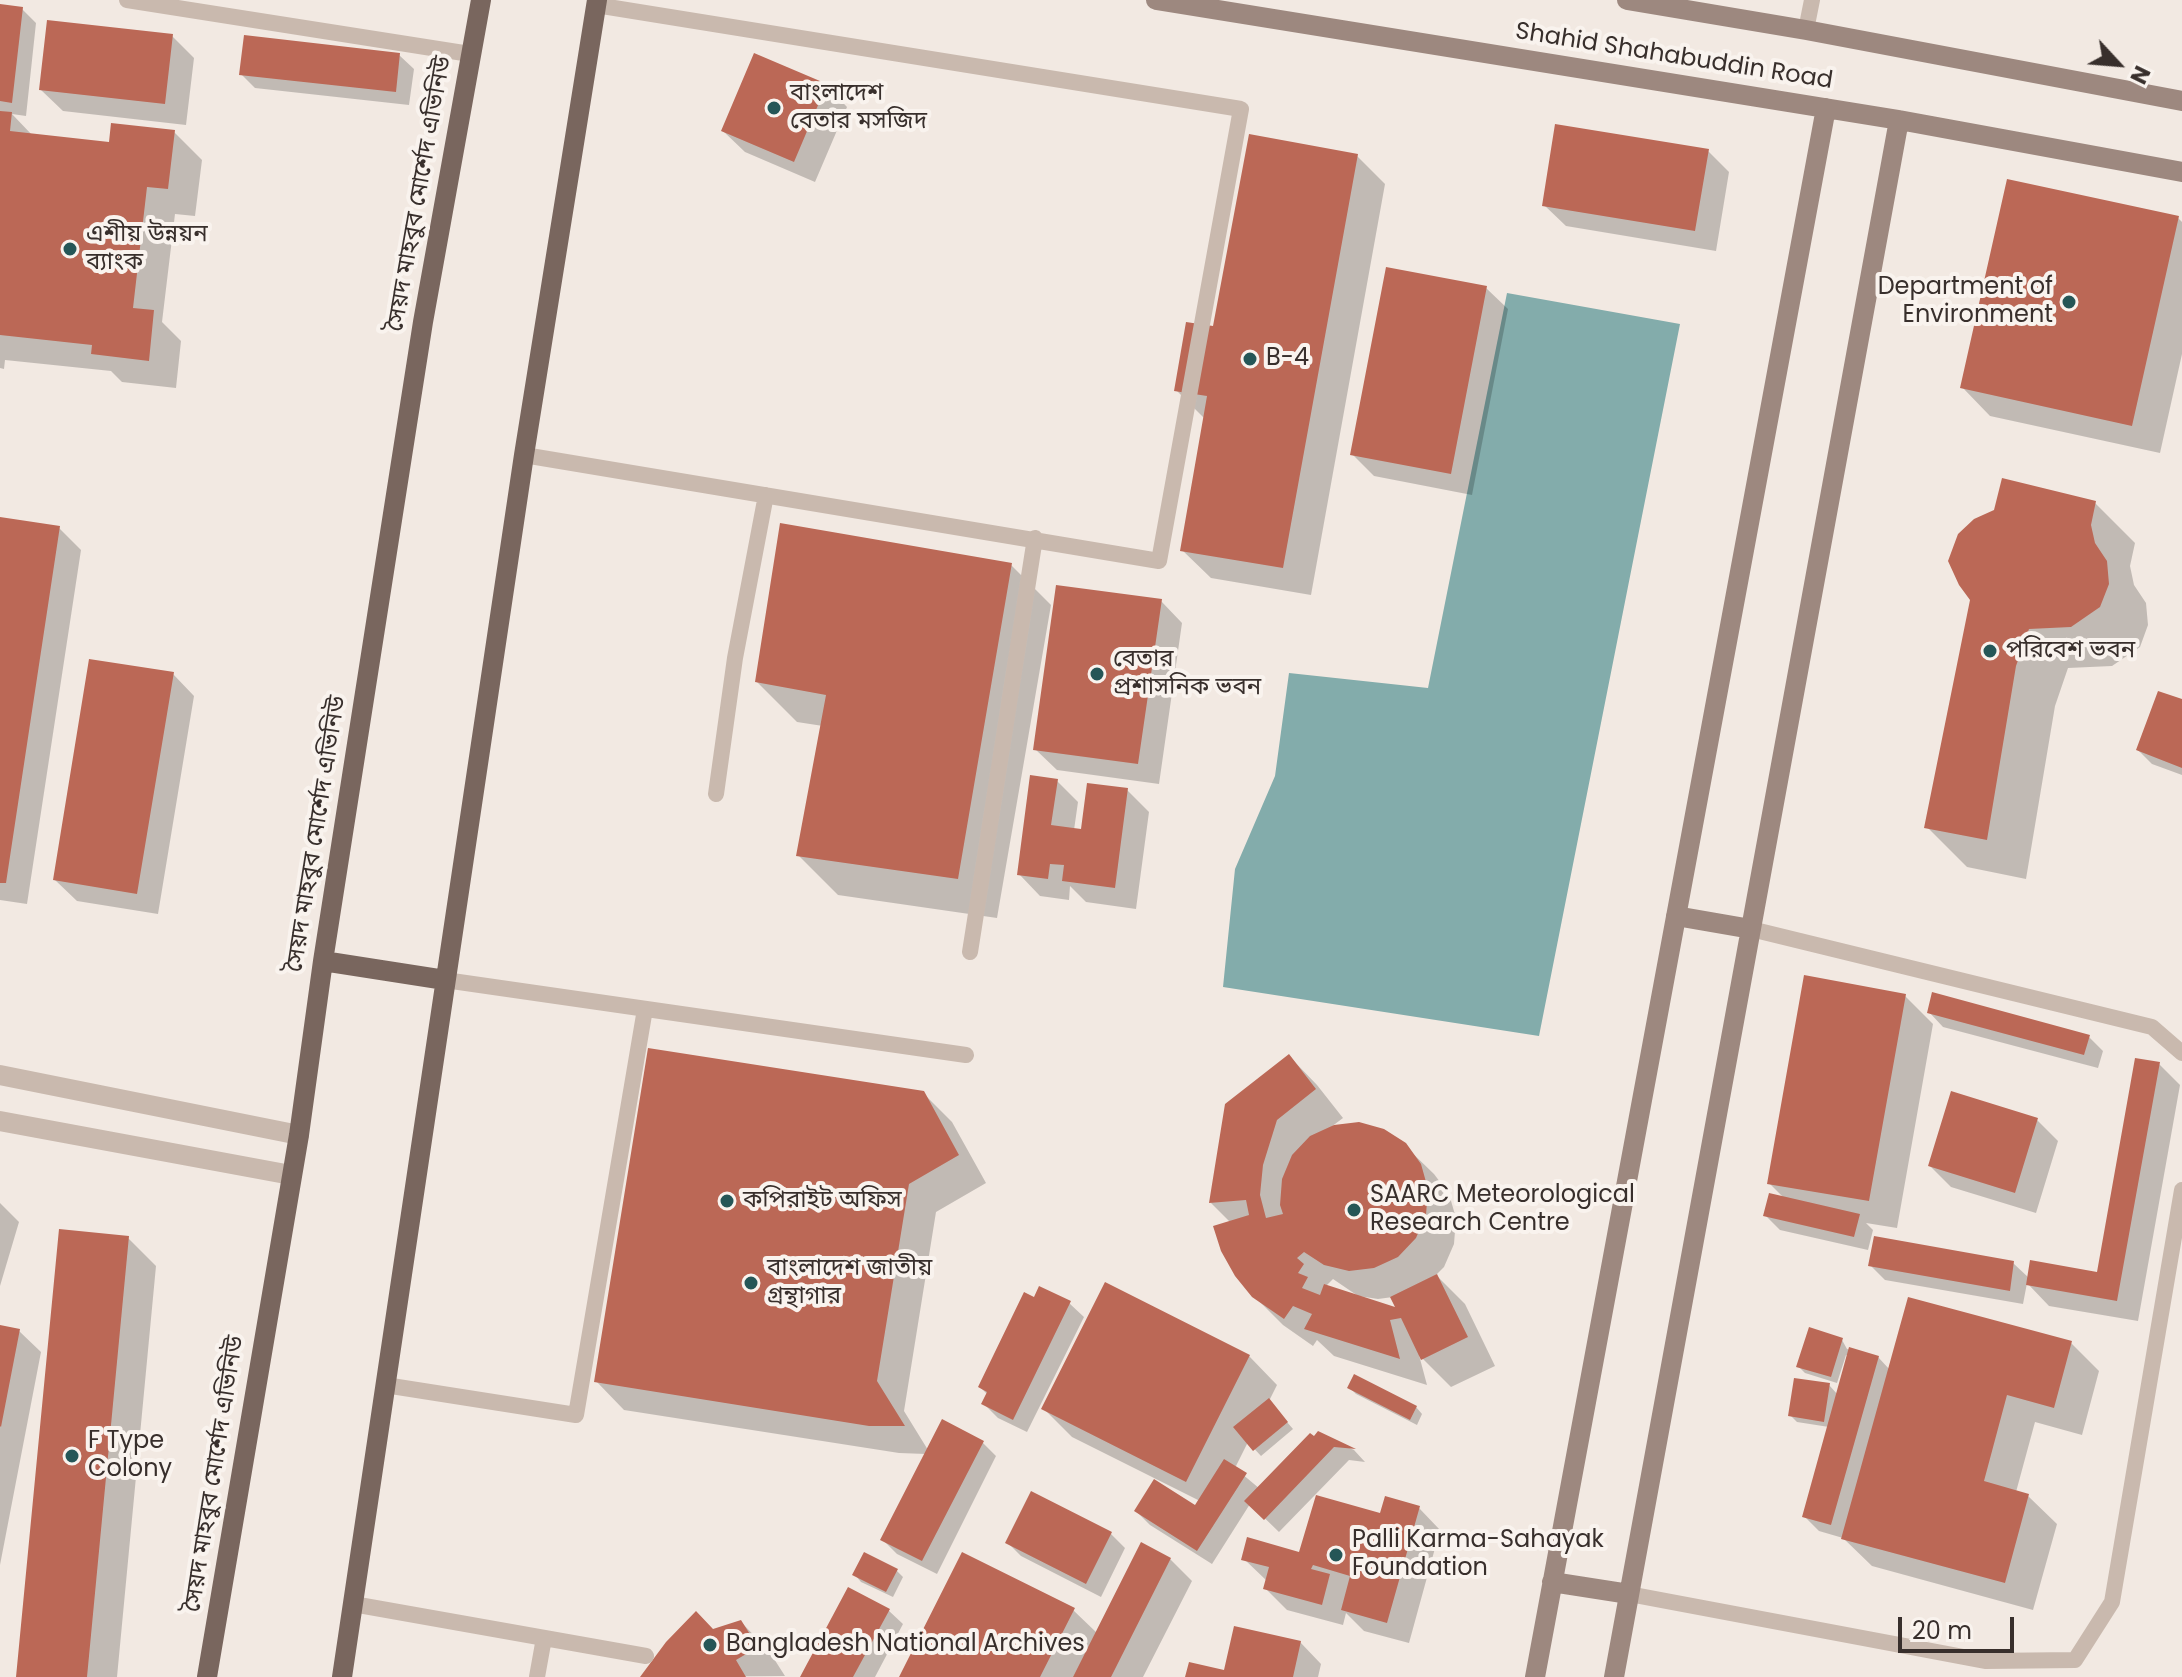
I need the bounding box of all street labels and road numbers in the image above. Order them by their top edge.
street label: Shahid Shahabuddin Road [1513,18,1835,96]
street label: সৈয়দ মাহবুব মোর্শেদ এভিনিউ [382,54,458,334]
street label: সৈয়দ মাহবুব মোর্শেদ এভিনিউ [281,694,353,974]
street label: সৈয়দ মাহবুব মোর্শেদ এভিনিউ [179,1334,251,1614]

